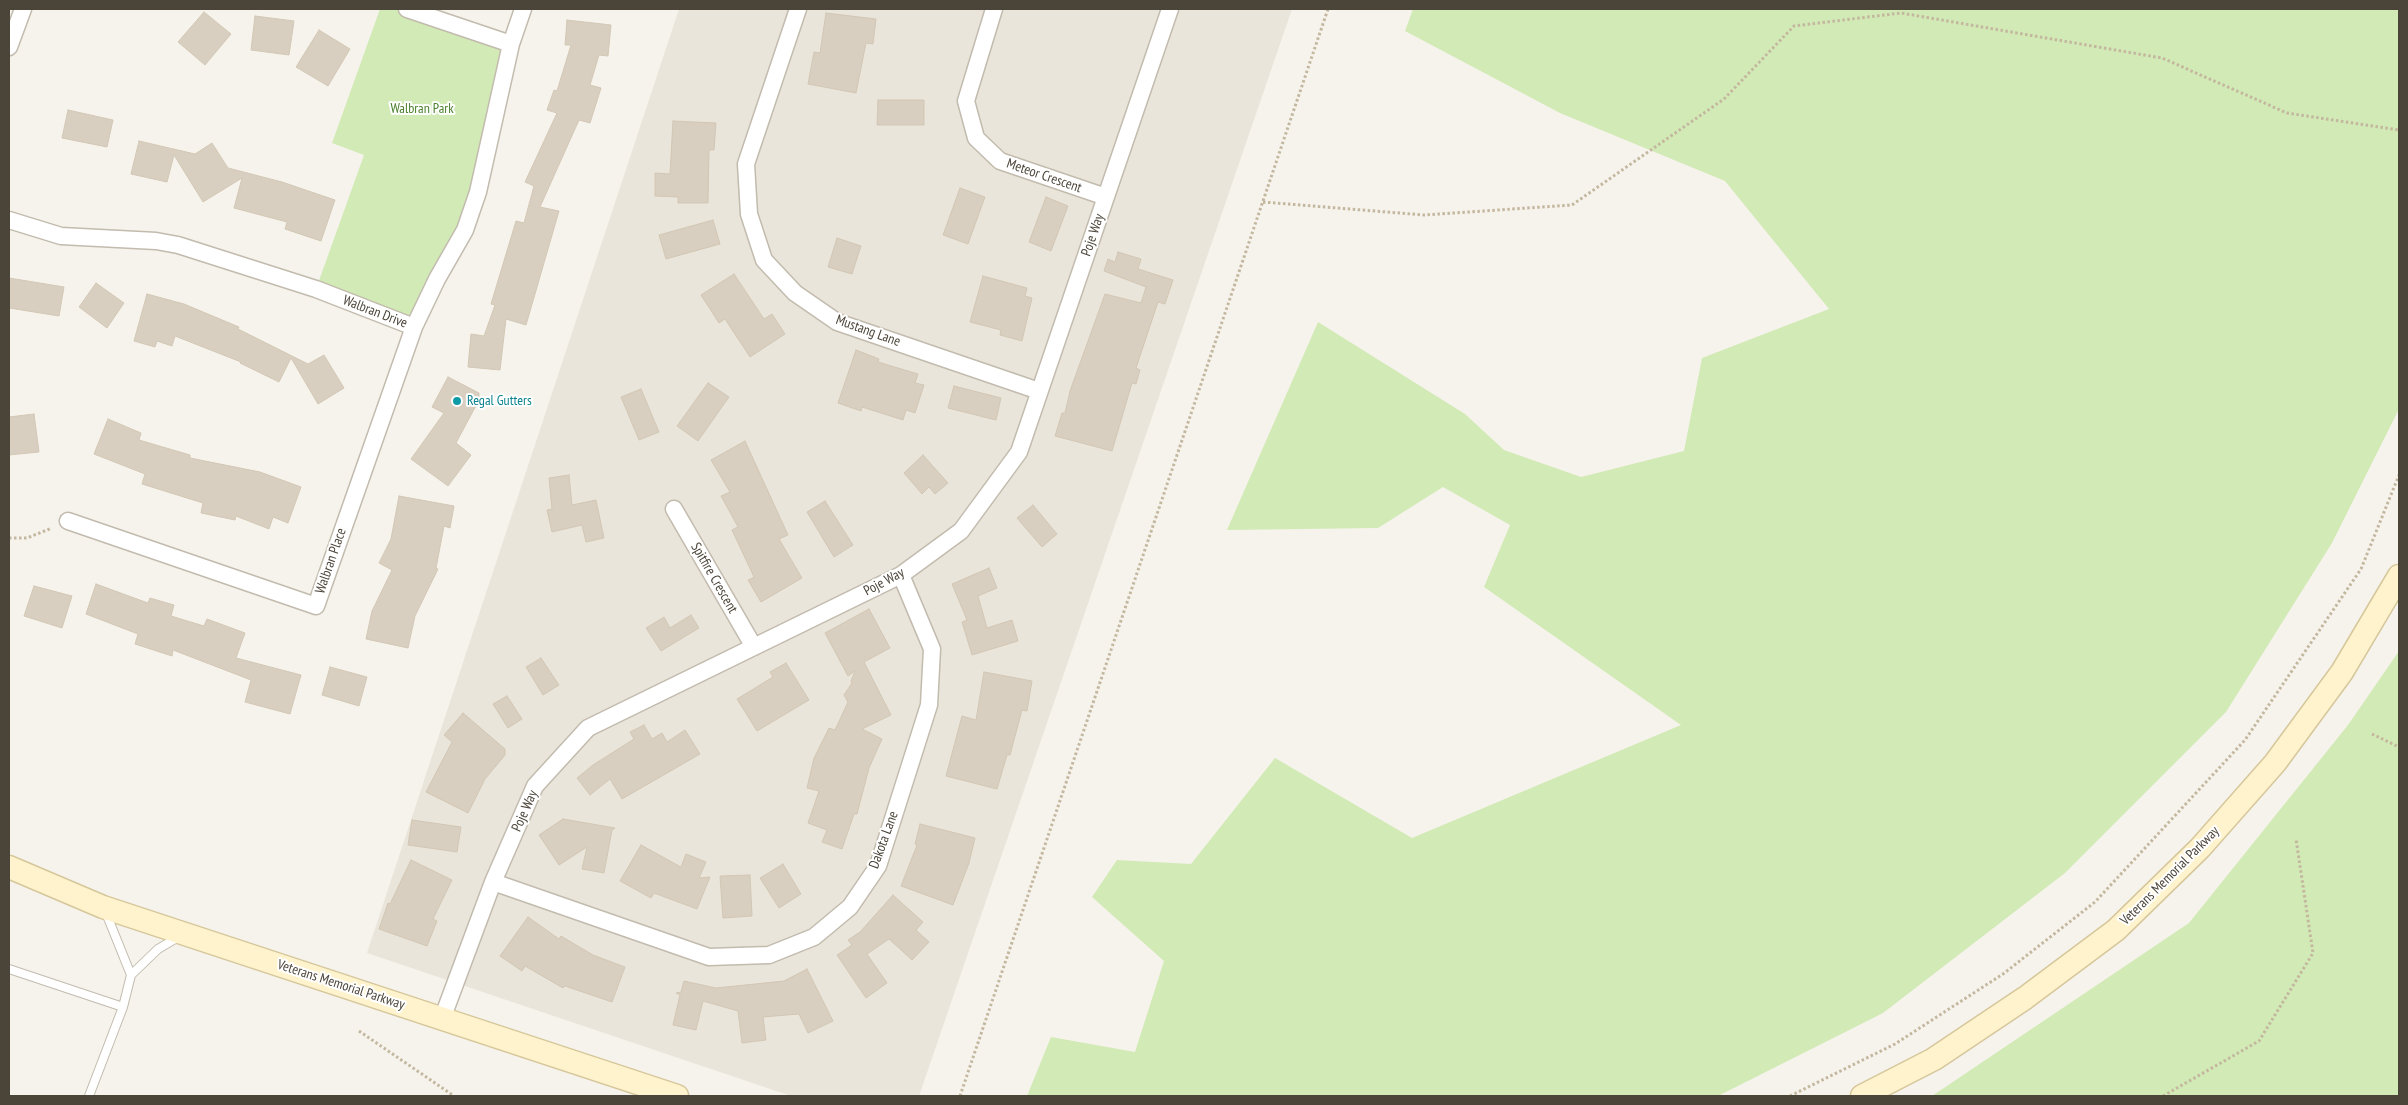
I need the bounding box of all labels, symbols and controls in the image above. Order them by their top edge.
park label: Walbran Park [390,101,454,117]
street label: Meteor Crescent [1004,155,1084,197]
street label: Poje Way [1078,212,1108,258]
street label: Walbran Drive [340,292,410,332]
street label: Mustang Lane [833,312,903,350]
place label: Regal Gutters [467,393,532,409]
marker: Regal Gutters [451,395,463,407]
street label: Walbran Place [312,526,350,596]
street label: Spitfire Crescent [687,540,741,616]
street label: Poje Way [861,564,907,600]
street label: Poje Way [508,788,542,834]
street label: Dakota Lane [866,809,902,871]
street label: Veterans Memorial Parkway [2117,823,2223,929]
street label: Veterans Memorial Parkway [275,956,407,1014]

